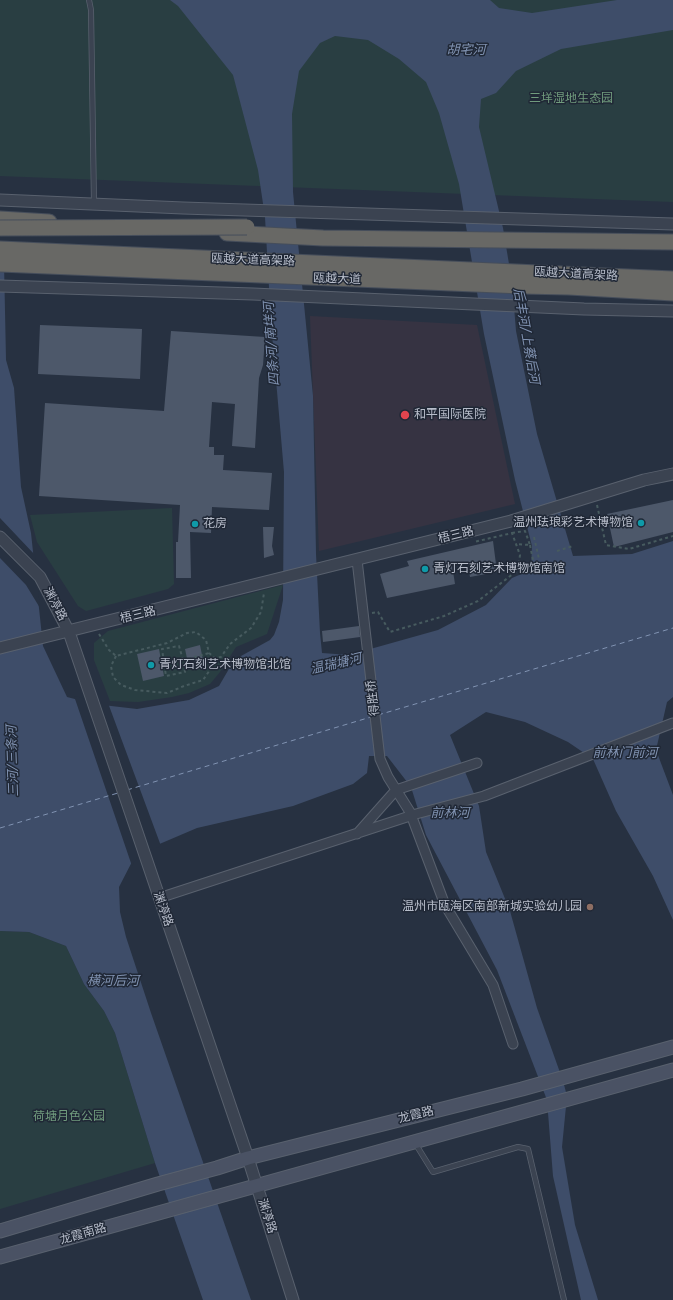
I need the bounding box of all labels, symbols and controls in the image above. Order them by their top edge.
water label: 胡宅河 [447,42,485,58]
park label: 三垟湿地生态园 [529,92,613,106]
street label: 瓯越大道高架路 [211,251,295,269]
street label: 瓯越大道高架路 [534,265,618,283]
street label: 瓯越大道 [313,271,361,287]
water label: 后丰河/上蔡后河 [510,287,542,385]
water label: 四条河/南垟河 [261,301,283,387]
place label: 和平国际医院 [414,408,486,422]
marker: 和平国际医院 [399,409,411,421]
place label: 温州珐琅彩艺术博物馆 [513,516,633,530]
place label: 花房 [203,517,227,531]
marker: 温州珐琅彩艺术博物馆 [636,518,646,528]
marker: 花房 [190,519,200,529]
street label: 梧三路 [437,524,475,546]
place label: 青灯石刻艺术博物馆南馆 [433,562,565,576]
marker: 青灯石刻艺术博物馆南馆 [420,564,430,574]
street label: 渊渟路 [40,585,70,623]
street label: 梧三路 [119,604,157,626]
water label: 温瑞塘河 [309,651,363,677]
place label: 青灯石刻艺术博物馆北馆 [159,658,291,672]
marker: 青灯石刻艺术博物馆北馆 [146,660,156,670]
street label: 得胜桥 [364,679,382,717]
water label: 三河/三条河 [4,725,22,797]
water label: 前林门前河 [593,745,657,761]
water label: 前林河 [431,805,469,821]
street label: 渊渟路 [150,890,176,928]
place label: 温州市瓯海区南部新城实验幼儿园 [402,900,582,914]
marker: 温州市瓯海区南部新城实验幼儿园 [585,902,595,912]
water label: 横河后河 [87,973,139,989]
street label: 龙霞路 [397,1104,435,1126]
park label: 荷塘月色公园 [33,1110,105,1124]
street label: 渊渟路 [255,1197,279,1235]
street label: 龙霞南路 [58,1220,108,1248]

